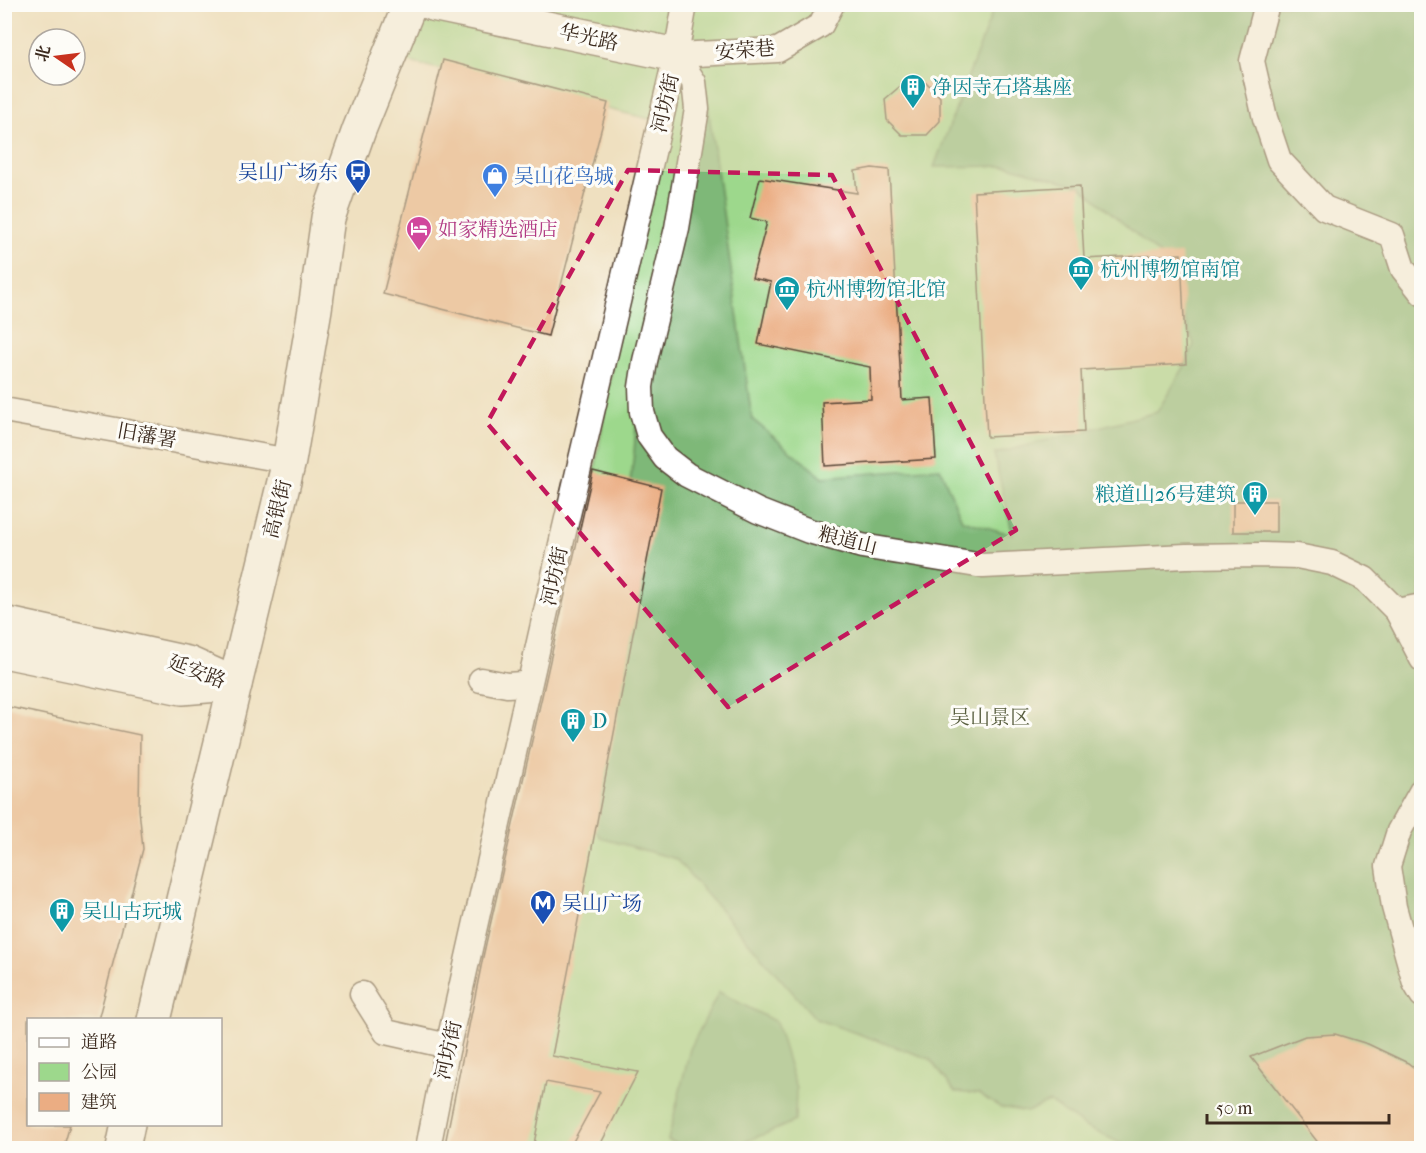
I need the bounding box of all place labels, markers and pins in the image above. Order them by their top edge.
building icon: 净因寺石塔基座 [898,72,928,110]
place label: 净因寺石塔基座 [932,76,1072,99]
bus stop icon: 吴山广场东 [343,157,373,195]
place label: 吴山广场东 [238,161,338,184]
shop icon: 吴山花鸟城 [480,161,510,199]
place label: 吴山花鸟城 [514,165,614,188]
hotel icon: 如家精选酒店 [404,214,434,252]
place label: 如家精选酒店 [438,218,558,241]
museum icon: 杭州博物馆南馆 [1066,254,1096,292]
place label: 杭州博物馆南馆 [1100,258,1240,281]
museum icon: 杭州博物馆北馆 [772,274,802,312]
place label: 杭州博物馆北馆 [806,278,946,301]
building icon: 粮道山26号建筑 [1240,479,1270,517]
place label: 粮道山26号建筑 [1095,483,1236,506]
building icon: D [558,706,588,744]
place label: D [592,710,607,733]
metro station icon: 吴山广场 [528,888,558,926]
place label: 吴山广场 [562,892,642,915]
building icon: 吴山古玩城 [47,896,77,934]
place label: 吴山古玩城 [82,900,182,923]

